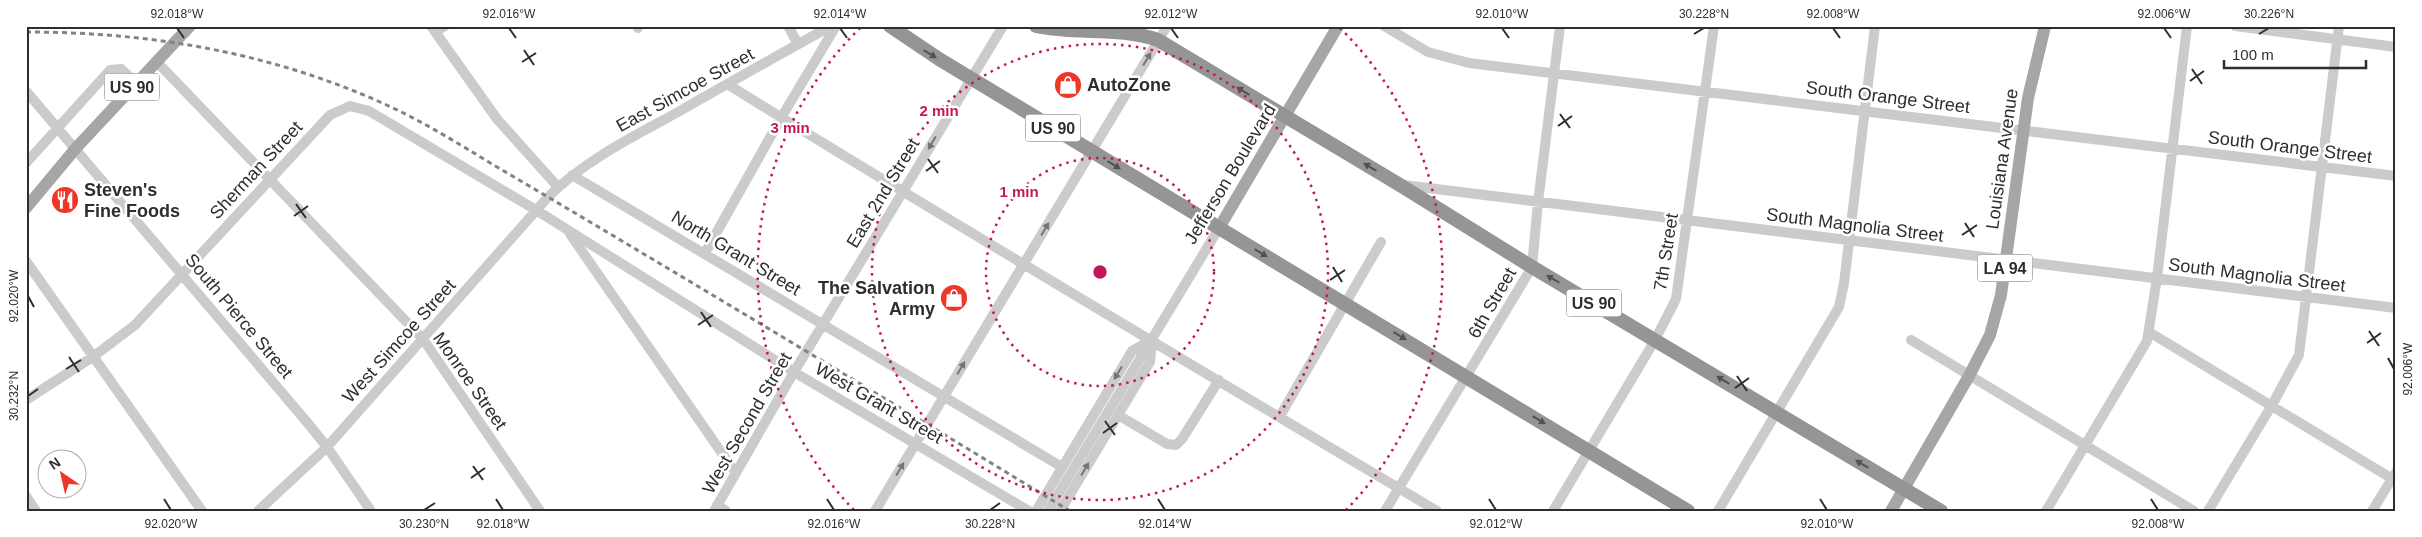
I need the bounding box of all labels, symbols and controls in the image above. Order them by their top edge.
text: 92.018°W [151,7,204,21]
text: 92.016°W [483,7,536,21]
text: 92.014°W [814,7,867,21]
text: 92.012°W [1145,7,1198,21]
text: 92.010°W [1476,7,1529,21]
text: 30.228°N [1679,7,1729,21]
text: 92.008°W [1807,7,1860,21]
text: 92.006°W [2138,7,2191,21]
text: 30.226°N [2244,7,2294,21]
scale bar [2224,38,2367,70]
street label: East Simcoe Street [613,44,757,136]
text: 100 m [2232,46,2274,63]
one-way arrow [923,49,936,58]
one-way arrow [1142,53,1151,66]
shop icon: AutoZone [1053,70,1083,100]
road number: US 90 [104,74,160,100]
place label: AutoZone [1087,75,1171,95]
street label: South Orange Street [1805,77,1971,117]
one-way arrow [1237,86,1250,95]
street label: Louisiana Avenue [1982,87,2022,231]
street label: Jefferson Boulevard [1180,100,1280,248]
text: 2 min [919,102,959,119]
road number: US 90 [1026,115,1080,142]
street label: Sherman Street [206,117,306,223]
text: 3 min [770,119,810,136]
street label: South Orange Street [2207,127,2373,167]
street label: East 2nd Street [842,135,924,251]
one-way arrow [928,136,937,149]
one-way arrow [1108,160,1121,169]
one-way arrow [1363,162,1376,171]
place label: Steven's Fine Foods [84,180,180,221]
text: 1 min [999,183,1039,200]
restaurant icon: Steven's Fine Foods [50,185,80,215]
street label: South Magnolia Street [1765,204,1945,246]
street label: North Grant Street [668,207,804,299]
street label: 7th Street [1650,212,1682,292]
one-way arrow [1041,222,1050,235]
one-way arrow [1254,248,1267,257]
street label: South Pierce Street [181,250,297,382]
road number: LA 94 [1978,254,2032,282]
street label: South Magnolia Street [2167,254,2347,296]
centre of rings [1091,263,1109,281]
street label: 6th Street [1464,264,1520,342]
text: 92.020°W [7,269,21,322]
street label: West Simcoe Street [338,275,460,407]
one-way arrow [1546,275,1559,284]
place label: The Salvation Army [818,278,935,319]
shop icon: The Salvation Army [939,283,969,313]
road number: US 90 [1566,290,1622,316]
street label: Monroe Street [429,329,511,433]
one-way arrow [1394,332,1407,341]
text: 92.006°W [2401,342,2415,395]
street label: West Second Street [698,349,796,497]
street label: West Grant Street [812,358,946,448]
one-way arrow [957,361,966,374]
one-way arrow [1114,366,1123,379]
text: 30.232°N [7,371,21,421]
one-way arrow [1716,375,1729,384]
one-way arrow [1533,416,1546,425]
north arrow [38,450,88,500]
text: N [46,454,63,473]
one-way arrow [1855,459,1869,468]
one-way arrow [896,462,905,475]
one-way arrow [1081,462,1090,475]
text: 92.020°W [145,517,198,531]
text: 30.230°N [399,517,449,531]
text: 92.018°W [477,517,530,531]
text: 92.016°W [808,517,861,531]
text: 30.228°N [965,517,1015,531]
text: 92.014°W [1139,517,1192,531]
text: 92.012°W [1470,517,1523,531]
text: 92.010°W [1801,517,1854,531]
text: 92.008°W [2132,517,2185,531]

